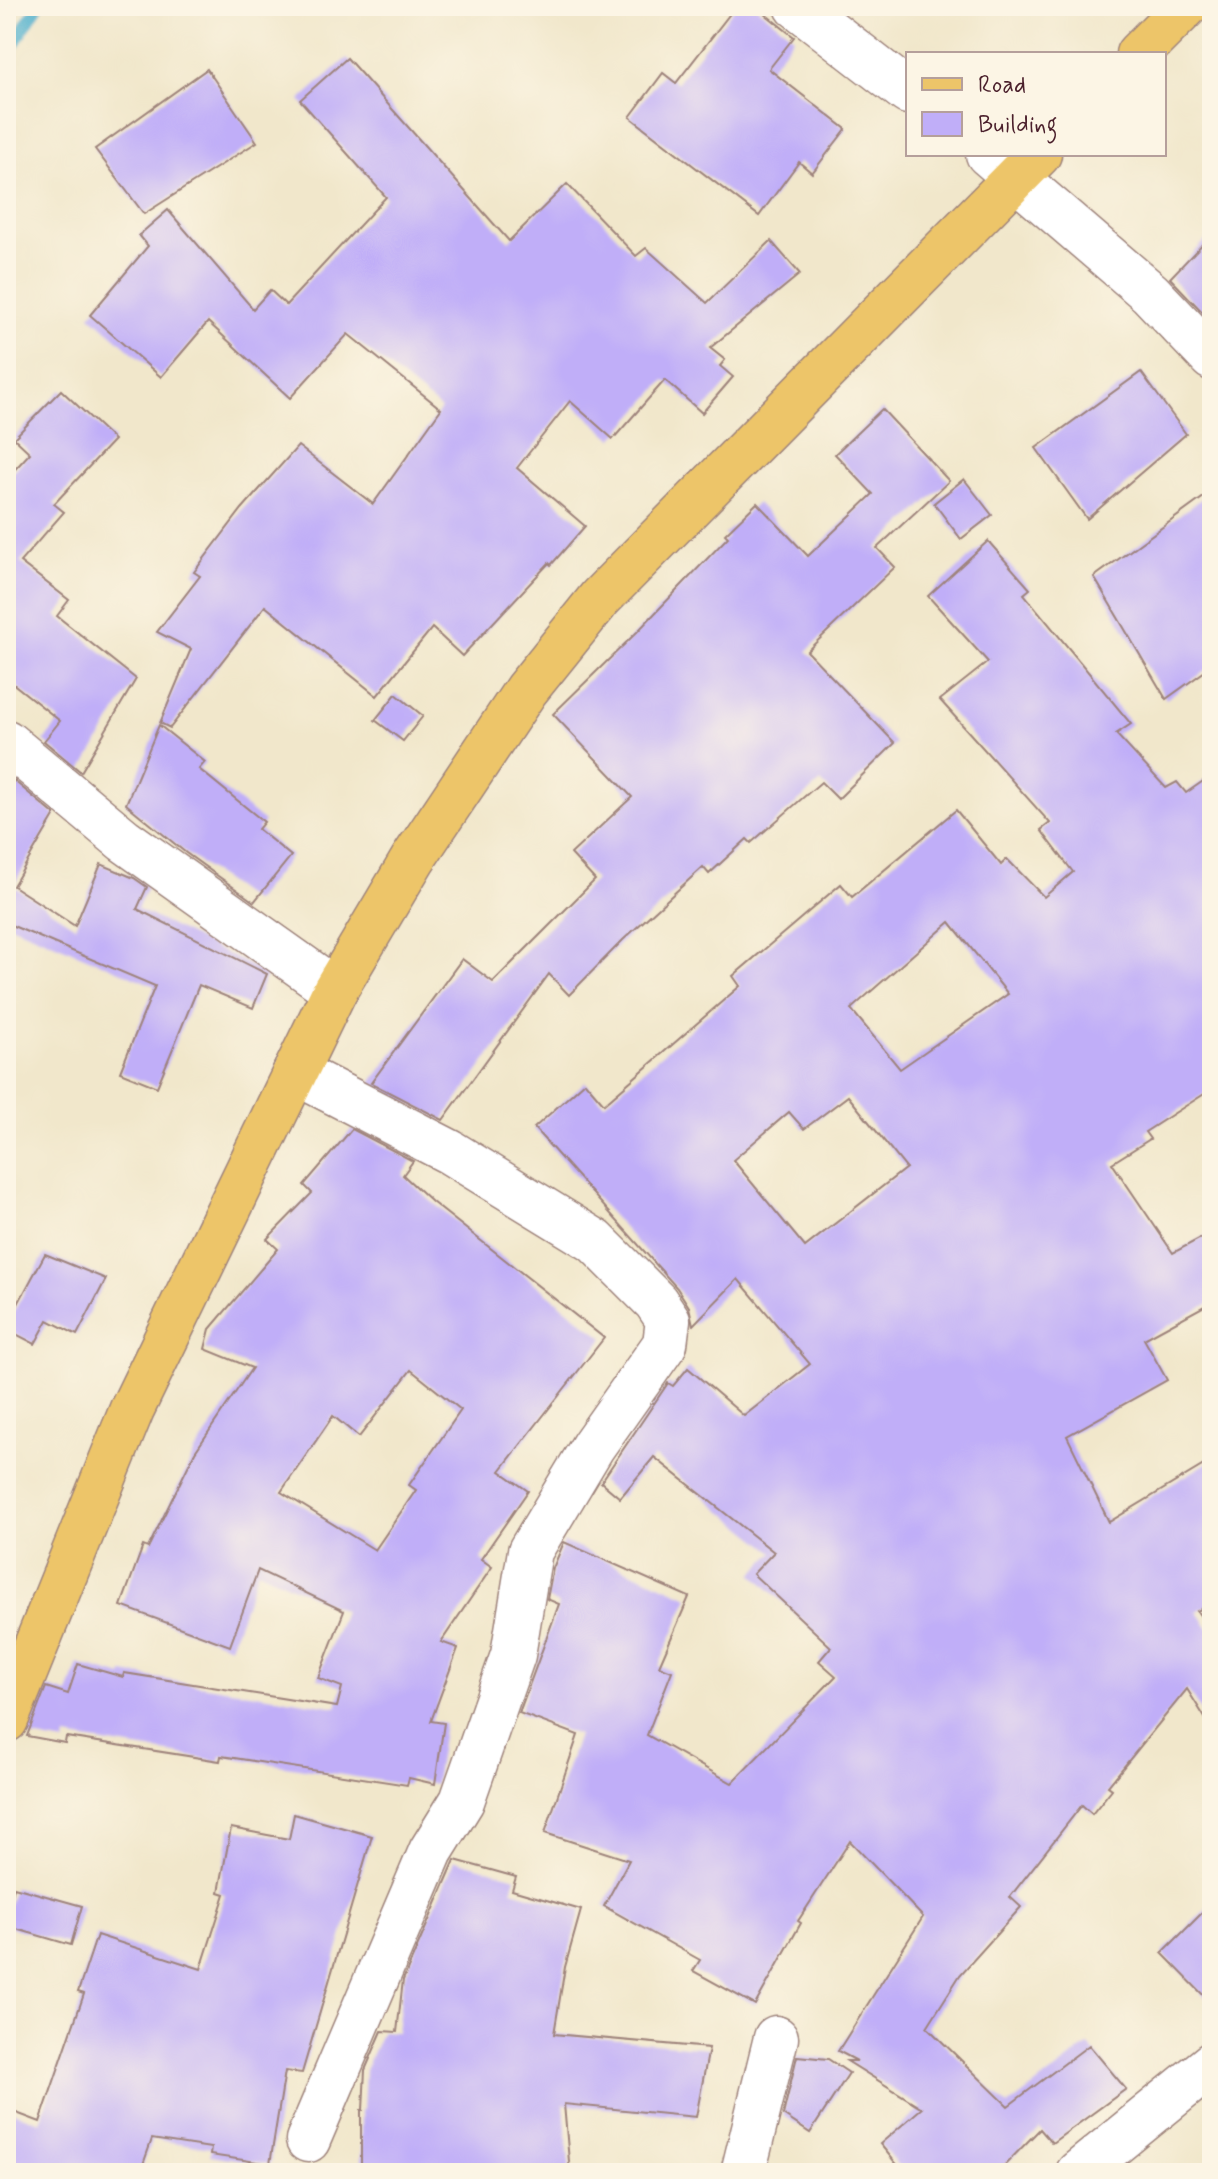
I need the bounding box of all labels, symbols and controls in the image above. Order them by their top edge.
legend [906,52,1166,156]
text: Road [978,70,1026,101]
text: Building [978,110,1058,144]

